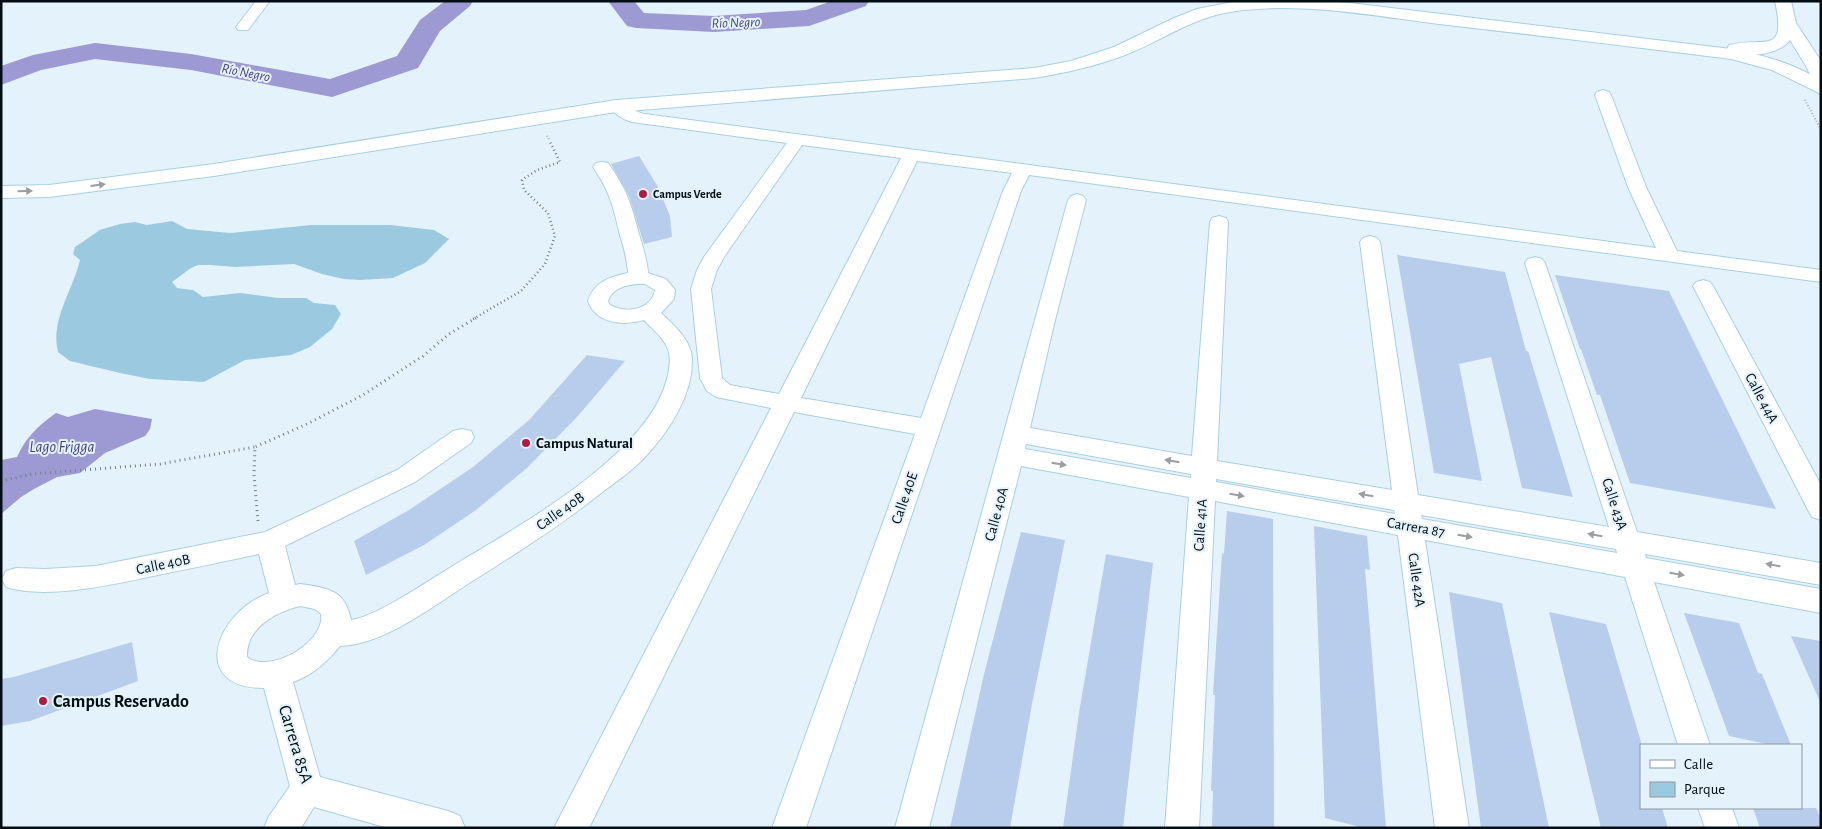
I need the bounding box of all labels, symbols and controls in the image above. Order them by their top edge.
water label: Río Negro [711,15,761,31]
water label: Río Negro [220,61,271,85]
one-way arrow [90,181,106,189]
one-way arrow [18,187,34,195]
marker: Campus Verde [637,188,649,200]
place label: Campus Verde [653,188,722,200]
street label: Calle 44A [1742,371,1781,426]
place label: Campus Natural [536,436,633,451]
marker: Campus Natural [520,437,532,449]
water label: Lago Frigga [29,439,95,455]
one-way arrow [1163,457,1179,465]
one-way arrow [1052,460,1068,468]
street label: Calle 40E [889,470,920,526]
street label: Calle 43A [1599,476,1630,532]
street label: Calle 40A [982,485,1011,543]
street label: Calle 40B [534,490,587,533]
one-way arrow [1358,491,1374,499]
one-way arrow [1229,492,1245,500]
street label: Calle 41A [1191,498,1210,552]
street label: Carrera 87 [1386,515,1446,540]
one-way arrow [1587,530,1603,538]
one-way arrow [1458,532,1474,540]
street label: Calle 40B [135,551,191,578]
street label: Calle 42A [1405,552,1428,608]
one-way arrow [1764,561,1780,569]
one-way arrow [1669,571,1685,579]
place label: Campus Reservado [53,693,189,711]
marker: Campus Reservado [37,695,49,707]
street label: Carrera 85A [275,703,316,786]
legend [1640,744,1802,809]
text: Calle [1684,757,1713,772]
text: Parque [1684,782,1725,797]

